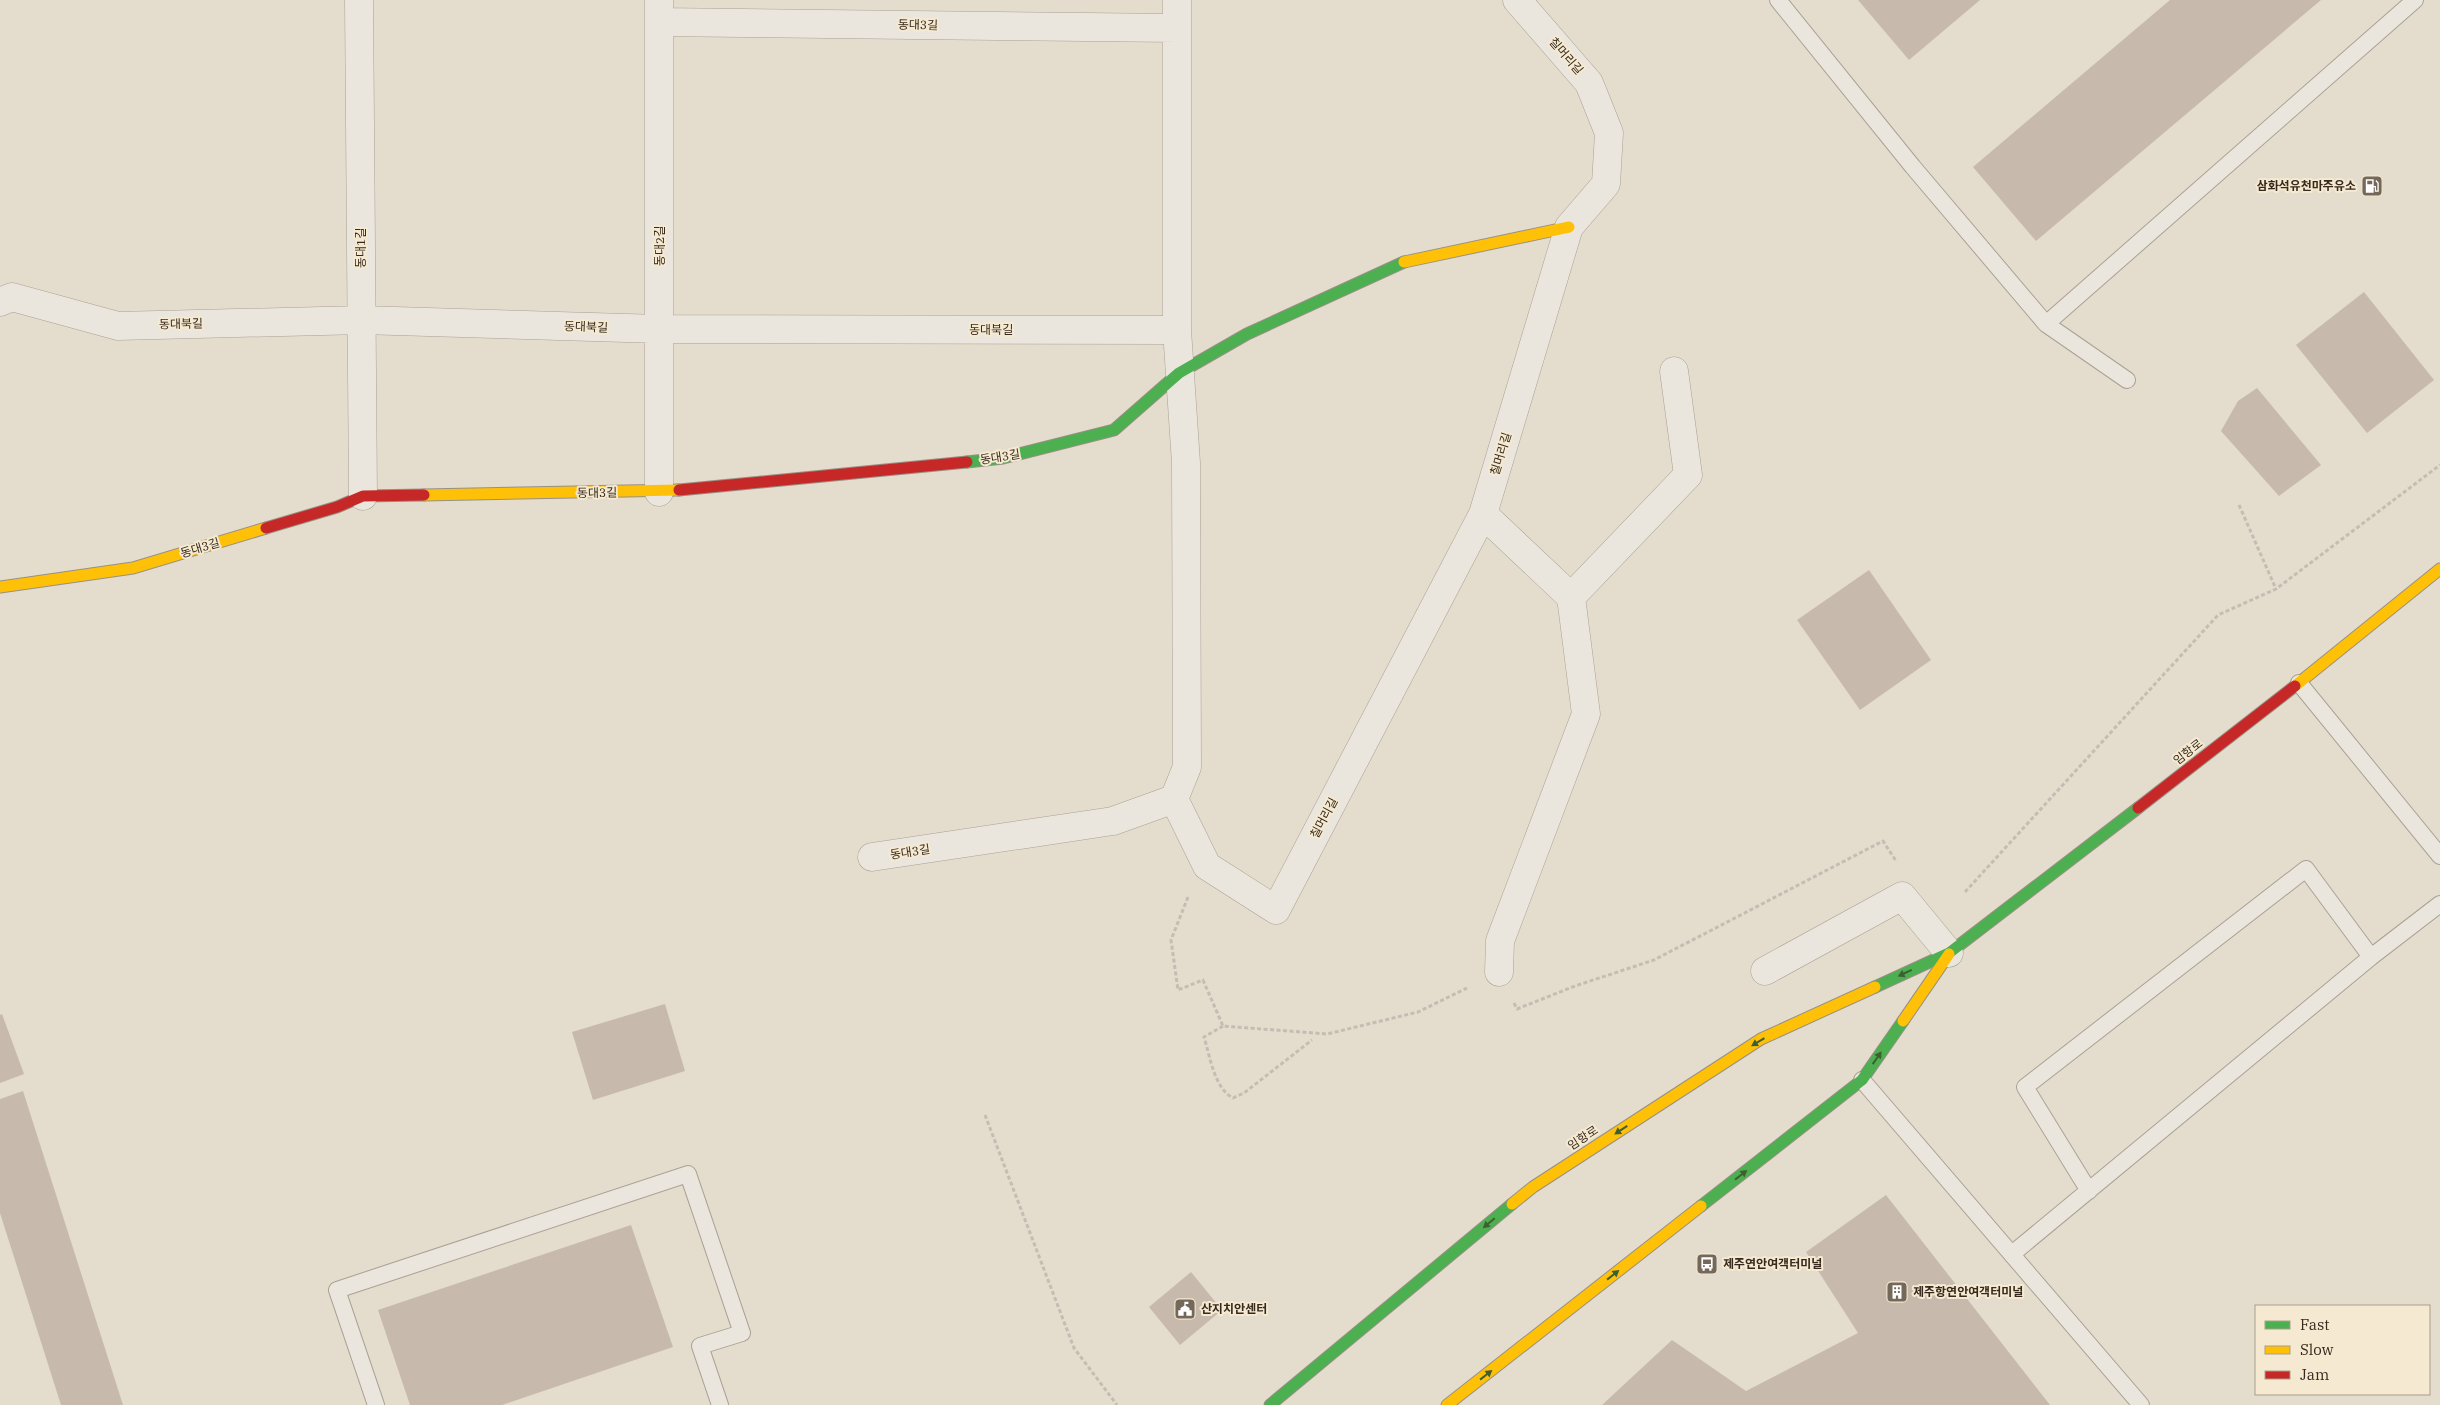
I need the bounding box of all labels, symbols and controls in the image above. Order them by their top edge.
street label: 동대3길 [898,17,938,32]
street label: 칠머리길 [1546,34,1587,77]
fuel station icon: 삼화석유천마주유소 [2360,174,2384,198]
place label: 삼화석유천마주유소 [2257,178,2356,193]
street label: 동대2길 [652,226,667,266]
street label: 동대1길 [353,228,368,268]
street label: 동대북길 [159,316,203,331]
street label: 동대북길 [564,318,608,335]
street label: 동대북길 [969,322,1013,337]
street label: 칠머리길 [1487,431,1514,477]
street label: 동대3길 [979,446,1021,467]
street label: 동대3길 [577,485,617,500]
street label: 동대3길 [178,534,221,561]
street label: 임항로 [2170,735,2205,768]
street label: 칠머리길 [1307,795,1341,841]
street label: 동대3길 [889,841,931,862]
one-way arrow [1898,970,1912,978]
one-way arrow [1751,1037,1764,1046]
one-way arrow [1872,1051,1882,1065]
street label: 임항로 [1565,1122,1601,1153]
one-way arrow [1615,1125,1628,1134]
one-way arrow [1735,1169,1748,1180]
one-way arrow [1482,1218,1495,1229]
bus stop icon: 제주연안여객터미널 [1695,1252,1719,1276]
place label: 제주연안여객터미널 [1723,1256,1822,1271]
one-way arrow [1607,1269,1620,1280]
building icon: 제주항연안여객터미널 [1885,1280,1909,1304]
place label: 제주항연안여객터미널 [1913,1284,2023,1299]
public building icon: 산지치안센터 [1173,1297,1197,1321]
place label: 산지치안센터 [1201,1301,1267,1316]
legend [2255,1305,2430,1395]
text: Fast [2300,1315,2330,1334]
text: Slow [2300,1340,2334,1359]
text: Jam [2300,1365,2329,1384]
one-way arrow [1479,1370,1492,1380]

